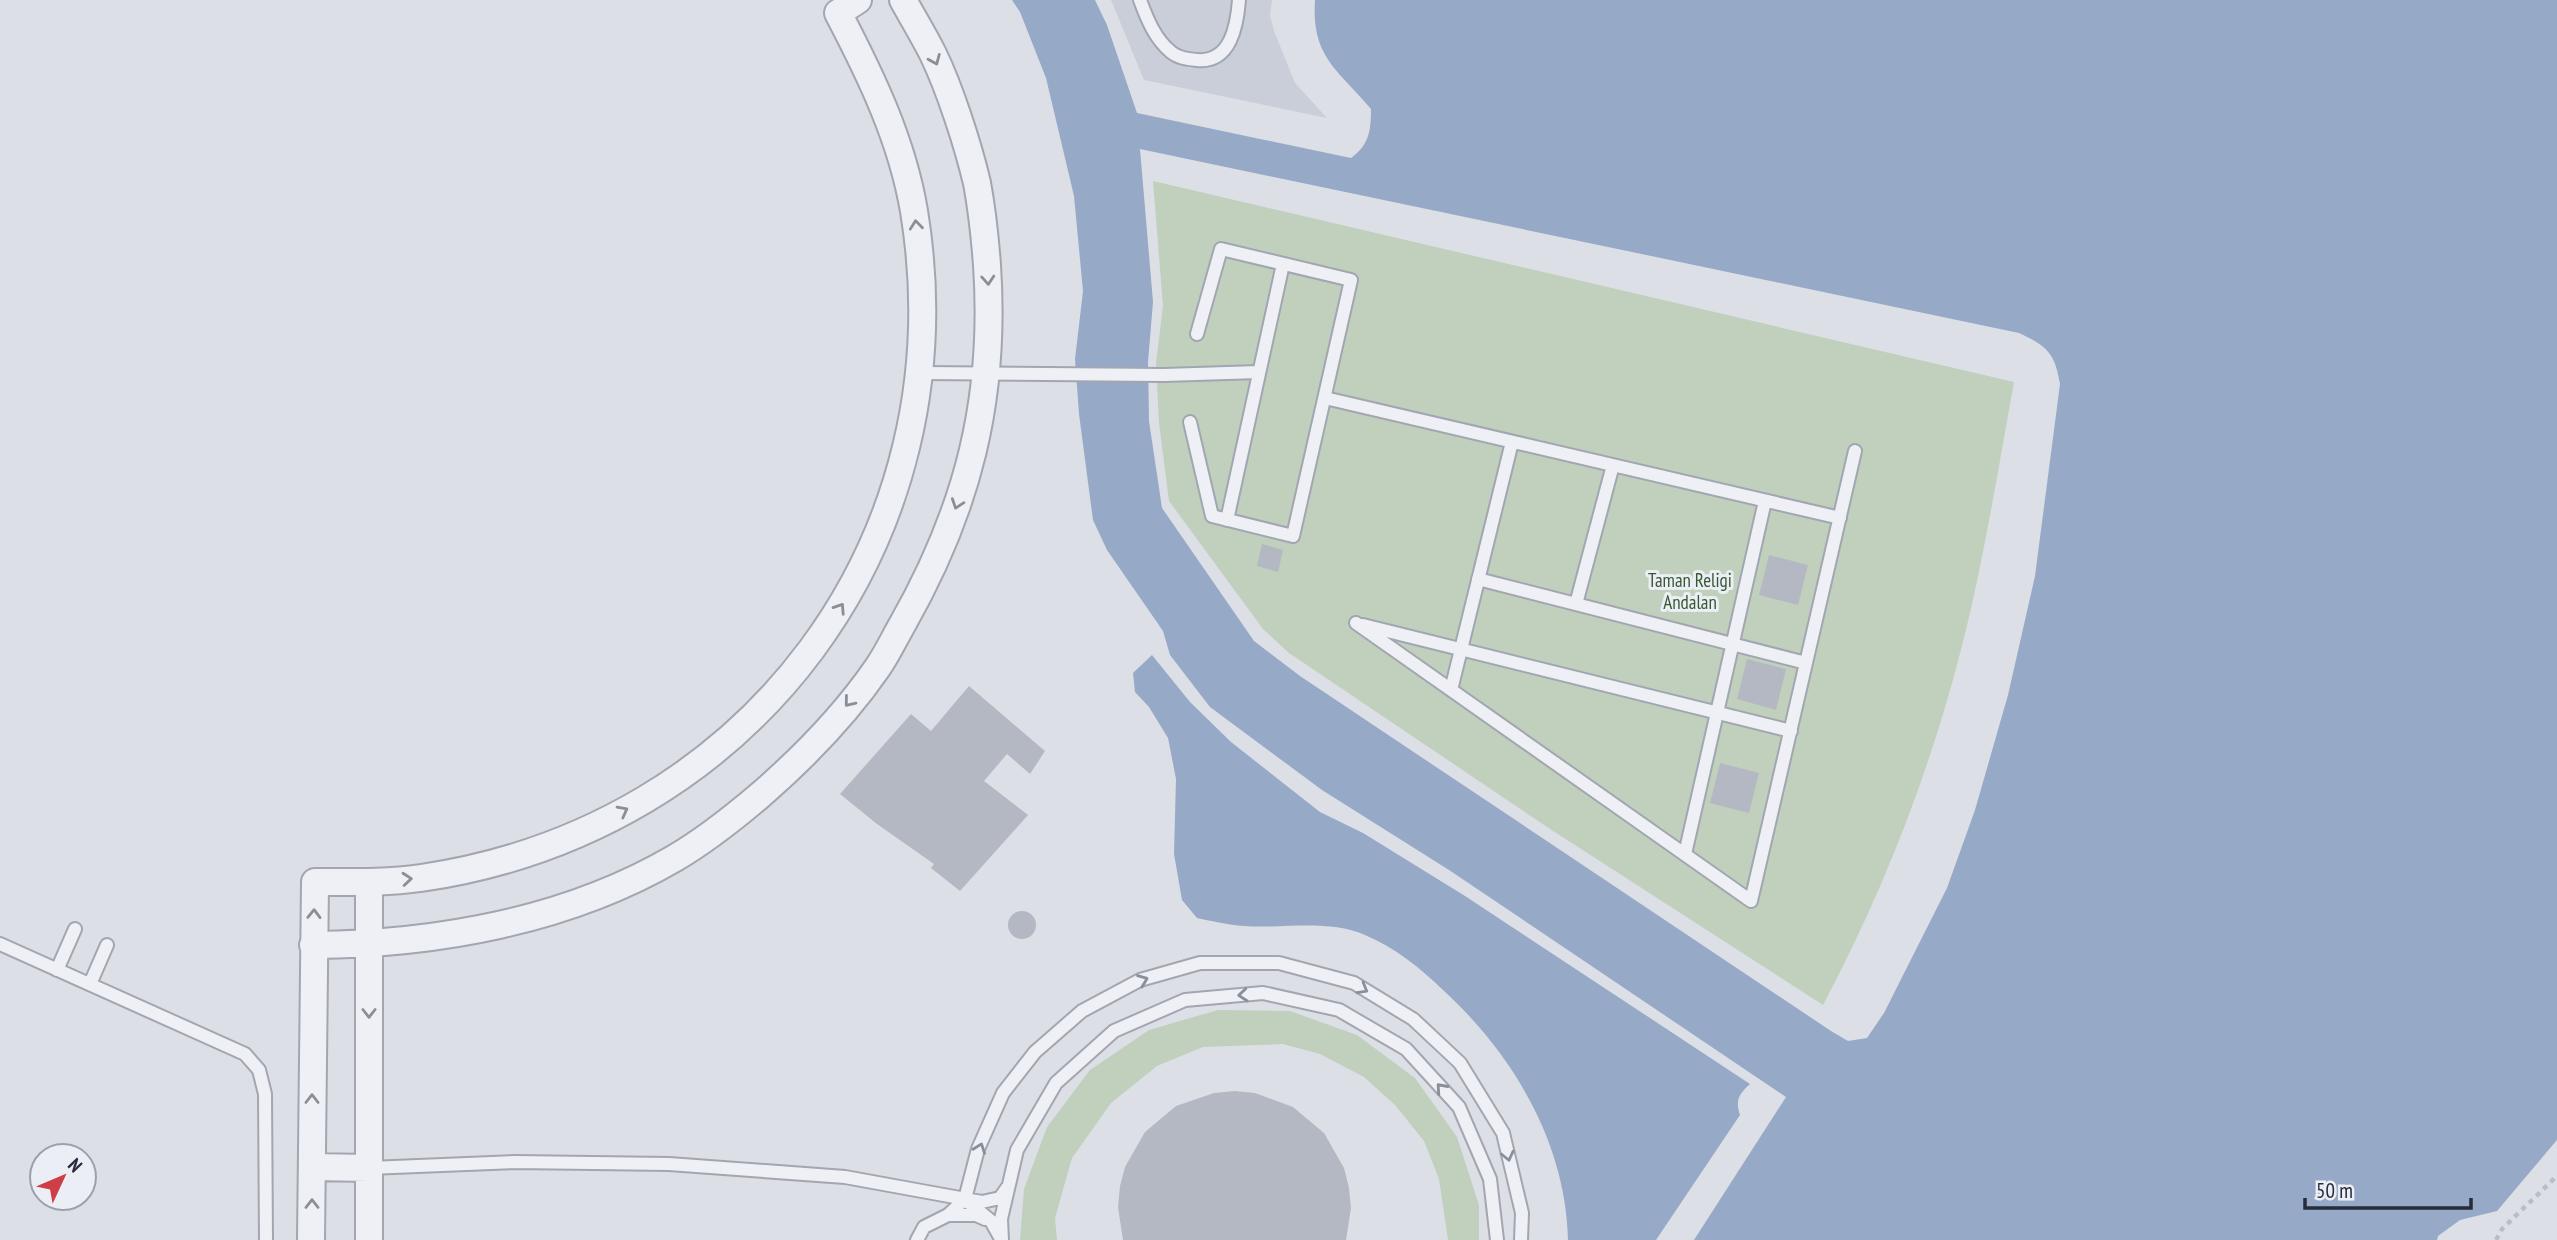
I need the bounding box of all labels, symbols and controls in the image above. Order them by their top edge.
one-way arrow [927,53,941,65]
one-way arrow [908,219,923,231]
one-way arrow [980,275,995,286]
one-way arrow [951,497,965,509]
park label: Taman Religi Andalan [1648,568,1732,614]
one-way arrow [832,603,844,616]
one-way arrow [845,695,858,707]
one-way arrow [616,806,628,820]
one-way arrow [402,872,413,887]
one-way arrow [306,908,322,918]
one-way arrow [1137,974,1149,988]
one-way arrow [1356,981,1369,994]
one-way arrow [1237,987,1248,1002]
one-way arrow [361,1008,377,1019]
one-way arrow [1437,1083,1449,1096]
one-way arrow [304,1093,320,1104]
north arrow [28,1142,98,1212]
one-way arrow [971,1143,985,1155]
one-way arrow [1500,1149,1514,1161]
text: N [63,1153,87,1177]
scale bar [2305,1166,2471,1210]
text: 50 m [2316,1177,2353,1204]
one-way arrow [304,1198,320,1208]

